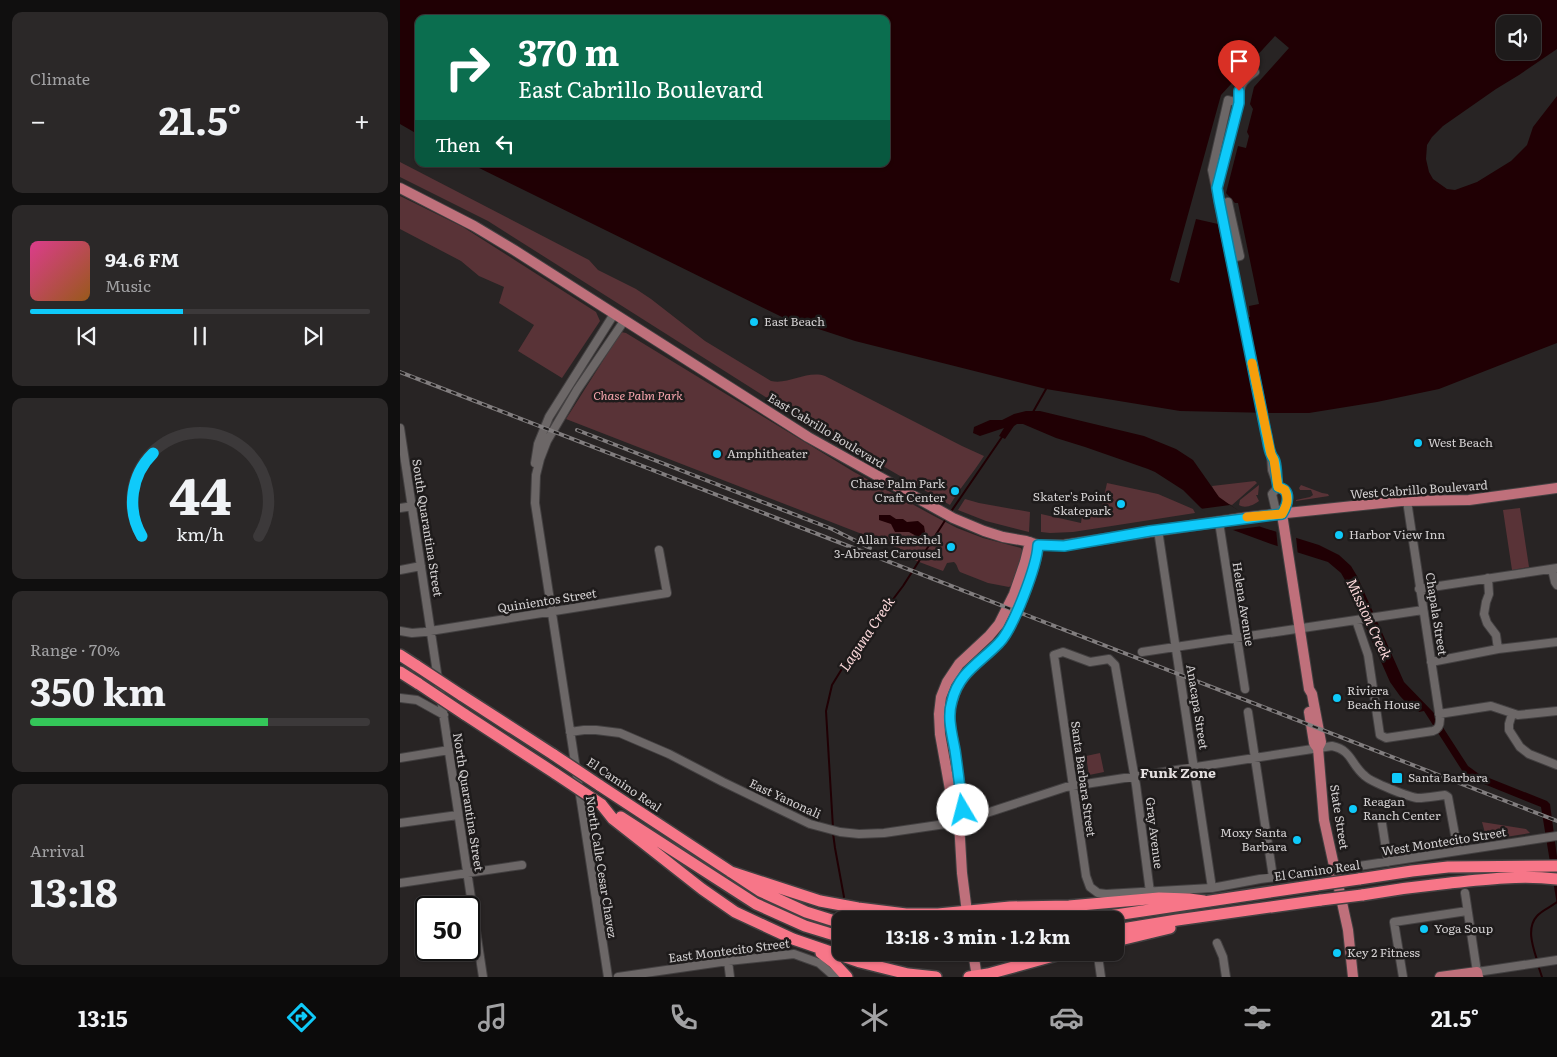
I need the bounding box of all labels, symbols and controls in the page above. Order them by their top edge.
map controls [1496,15,1541,60]
button: sound [1496,15,1541,60]
text: 370 m [518,25,619,77]
icon: right [435,35,500,100]
pin [1218,40,1260,91]
icon: arrive [1225,47,1253,75]
text: Climate [30,66,90,90]
text: East Cabrillo Boulevard [518,72,763,105]
text: 21.5° [159,90,241,147]
text: − [30,98,46,140]
text: + [354,98,370,140]
text: Then [435,130,481,158]
icon: left [491,130,519,158]
text: 94.6 FM [105,245,179,273]
text: Music [105,273,151,297]
place label: East Beach [764,312,825,330]
marker: East Beach [748,316,760,328]
icon: previous [73,322,101,350]
icon: pause [186,322,214,350]
icon: next [299,322,327,350]
park label: Chase Palm Park [593,386,683,404]
street label: East Cabrillo Boulevard [765,388,889,473]
place label: West Beach [1428,433,1493,451]
marker: West Beach [1412,437,1424,449]
place label: Amphitheater [727,444,808,462]
marker: Amphitheater [711,448,723,460]
text: 44 [169,453,231,531]
street label: South Quarantina Street [408,458,448,598]
place label: Chase Palm Park Craft Center [850,474,946,506]
street label: West Cabrillo Boulevard [1350,475,1489,503]
marker: Chase Palm Park Craft Center [949,485,961,497]
place label: Skater's Point Skatepark [1033,487,1112,519]
marker: Skater's Point Skatepark [1115,498,1127,510]
text: km/h [176,520,224,547]
place label: Harbor View Inn [1349,525,1445,543]
marker: Harbor View Inn [1333,529,1345,541]
place label: Allan Herschel 3-Abreast Carousel [834,530,941,562]
marker: Allan Herschel 3-Abreast Carousel [945,541,957,553]
street label: Helena Avenue [1228,560,1260,647]
street label: Chapala Street [1422,571,1452,657]
water label: Mission Creek [1342,575,1398,663]
street label: Quinientos Street [496,583,598,617]
water label: Laguna Creek [834,592,899,675]
text: Range · 70% [30,637,120,661]
text: 350 km [30,661,166,718]
street label: Anacapa Street [1182,663,1214,751]
place label: Riviera Beach House [1347,681,1420,713]
marker: Riviera Beach House [1331,692,1343,704]
street label: Santa Barbara Street [1067,720,1101,838]
street label: North Quarantina Street [449,731,489,872]
street label: El Camino Real [584,752,665,816]
district label: Funk Zone [1140,762,1216,782]
place label: Santa Barbara [1408,768,1489,786]
marker: Santa Barbara [1390,771,1404,785]
street label: East Yanonali [746,774,824,823]
position arrow [936,783,988,835]
street label: State Street [1326,783,1354,851]
place label: Reagan Ranch Center [1363,792,1441,824]
street label: North Calle Cesar Chavez [582,794,622,939]
street label: Gray Avenue [1142,796,1168,870]
marker: Reagan Ranch Center [1347,803,1359,815]
street label: West Montecito Street [1380,822,1508,860]
place label: Moxy Santa Barbara [1220,823,1288,855]
marker: Moxy Santa Barbara [1291,834,1303,846]
text: Arrival [30,838,85,862]
street label: El Camino Real [1273,855,1361,885]
text: 13:18 [30,862,118,919]
speed limit sign: 50 [415,896,480,961]
place label: Yoga Soup [1434,919,1493,937]
text: 13:18 · 3 min · 1.2 km [886,922,1070,950]
marker: Yoga Soup [1418,923,1430,935]
street label: East Montecito Street [667,934,791,966]
place label: Key 2 Fitness [1347,943,1421,961]
marker: Key 2 Fitness [1331,947,1343,959]
icon: directions [284,1000,319,1035]
icon: music [475,1000,510,1035]
icon: phone [666,1000,701,1035]
icon: climate [857,1000,892,1035]
icon: car [1049,1000,1084,1035]
icon: filters [1240,1000,1275,1035]
text: 13:15 [78,1001,128,1034]
text: 21.5° [1431,1001,1479,1034]

